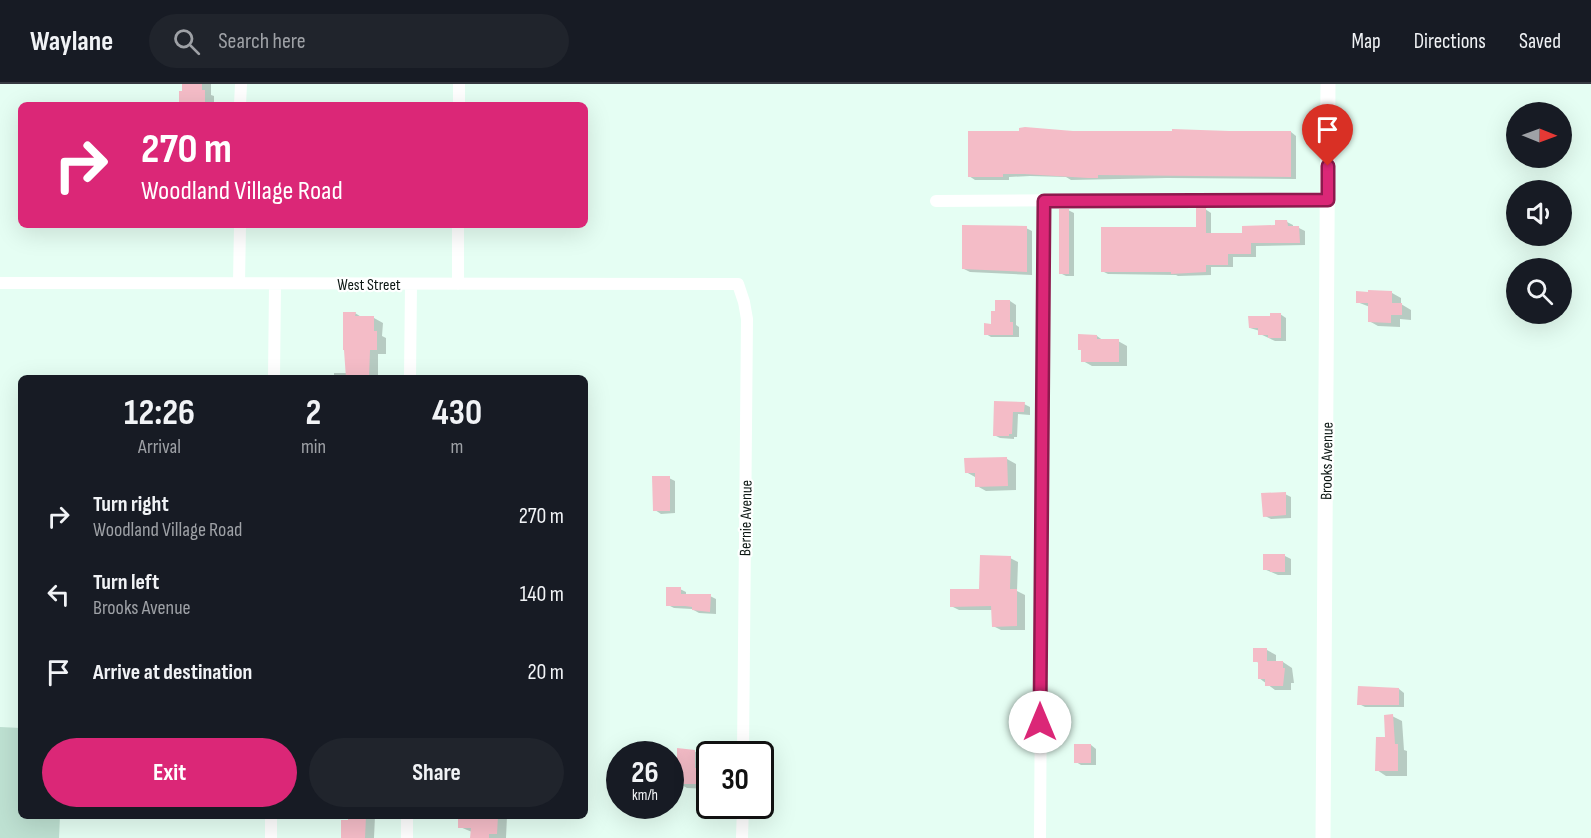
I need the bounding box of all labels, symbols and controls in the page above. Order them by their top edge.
search box [149,14,569,68]
text: Waylane [30,25,113,58]
icon: search [170,25,203,58]
text: Search here [218,28,306,55]
text: Map [1351,29,1381,54]
text: Directions [1414,29,1486,54]
text: Saved [1519,29,1561,54]
north arrow [1506,102,1572,168]
map controls [1506,102,1572,324]
pin [1302,104,1353,166]
icon: arrive [1311,113,1344,146]
text: 270 m [141,124,232,175]
icon: right [42,126,120,204]
text: Woodland Village Road [141,175,343,207]
button: sound [1506,180,1572,246]
button: search [1506,258,1572,324]
street label: West Street [337,276,401,295]
text: 12:26 [124,392,195,435]
text: 2 [306,392,321,435]
text: 430 [432,392,482,435]
street label: Brooks Avenue [1317,422,1338,500]
text: Arrival [138,435,181,459]
text: min [301,435,326,459]
text: m [451,435,463,459]
street label: Bernie Avenue [736,480,757,556]
text: Turn right [93,491,169,518]
icon: right [42,500,75,533]
text: 270 m [519,503,564,530]
text: Woodland Village Road [93,518,242,542]
text: Turn left [93,569,159,596]
icon: left [42,578,75,611]
text: 140 m [520,581,564,608]
text: Brooks Avenue [93,596,191,620]
icon: arrive [42,656,75,689]
text: Arrive at destination [93,659,252,686]
text: 20 m [528,659,564,686]
position arrow [1008,690,1072,754]
button: Exit [42,738,297,807]
button: Share [309,738,564,807]
speed limit sign: 30 [696,741,774,819]
text: 26 [631,755,659,791]
text: km/h [632,786,658,805]

